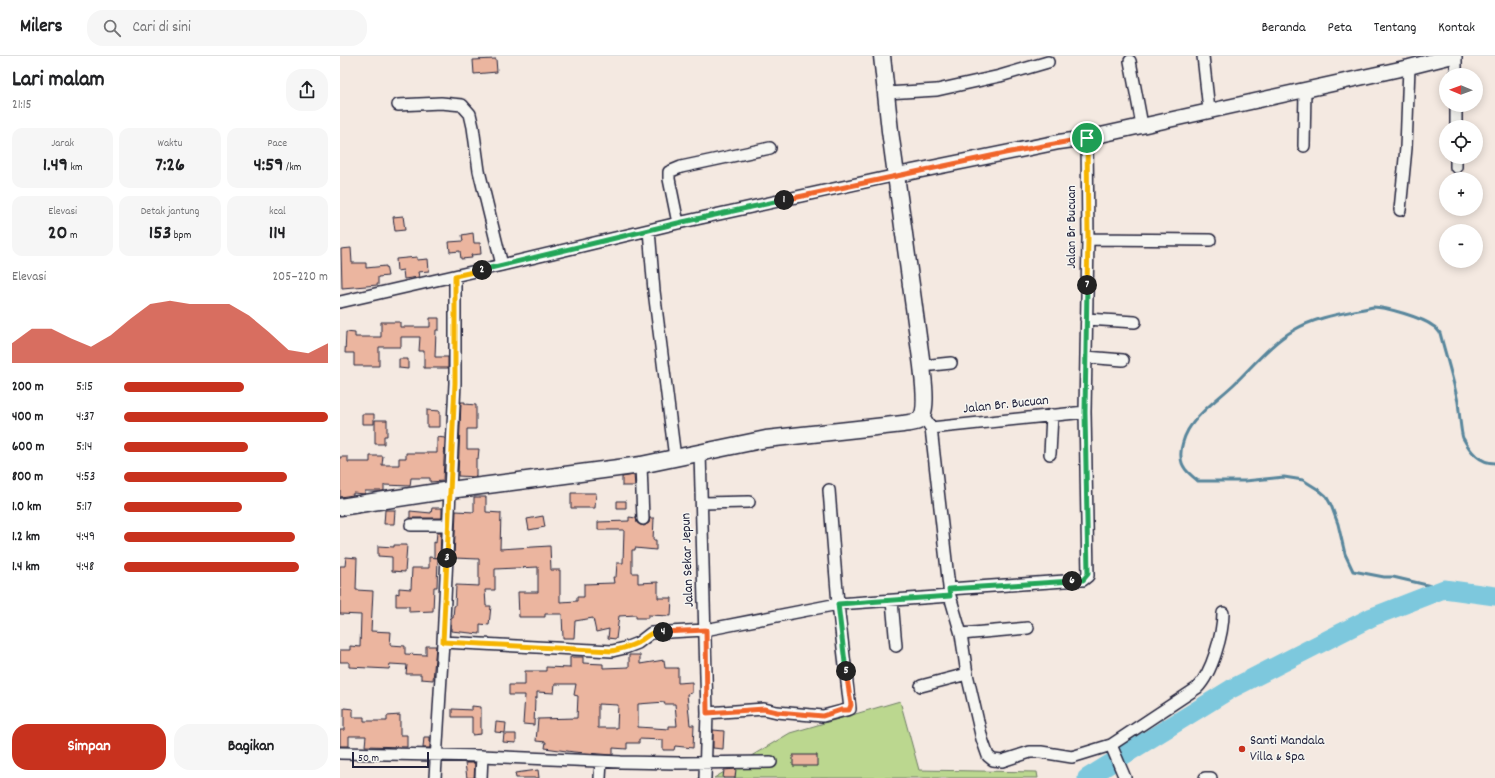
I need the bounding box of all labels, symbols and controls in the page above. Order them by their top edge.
search box [87,10,367,46]
text: Milers [20,14,63,41]
icon: search [101,17,123,39]
text: Cari di sini [133,17,191,39]
text: Beranda [1261,18,1306,38]
text: Peta [1328,18,1352,38]
text: Tentang [1374,18,1416,38]
text: Kontak [1438,18,1475,38]
text: Lari malam [12,65,105,96]
north arrow [1439,68,1483,112]
map controls [1439,68,1483,268]
button: share [286,69,328,111]
text: 21:15 [12,96,32,115]
button: locate [1439,120,1483,164]
pin [1070,121,1104,155]
icon: arrive [1076,127,1098,149]
text: Jarak [51,136,74,152]
text: Waktu [158,136,182,152]
text: Pace [268,136,287,152]
text: 1.49 [43,152,68,180]
text: 7:26 [155,152,185,180]
text: 4:59 [253,152,283,180]
text: km [68,160,83,176]
text: /km [283,160,301,176]
button: + [1439,172,1483,216]
street label: Jalan Br Bucuan [1062,185,1082,269]
pin: 1 [774,190,794,210]
text: 1 [783,192,785,208]
text: Elevasi [48,204,77,220]
text: Detak jantung [141,204,199,220]
text: kcal [269,204,286,220]
text: 20 [48,220,67,248]
text: 153 [149,220,171,248]
text: 114 [269,220,286,248]
button: − [1439,224,1483,268]
text: m [67,228,78,244]
text: bpm [171,228,191,244]
pin: 2 [472,260,492,280]
text: 2 [480,262,484,278]
text: Elevasi [12,268,46,287]
text: 205–220 m [272,268,328,287]
pin: 7 [1077,275,1097,295]
text: 7 [1085,277,1089,293]
text: 200 m [12,378,44,397]
text: 5:15 [76,378,93,397]
street label: Jalan Br. Bucuan [962,391,1050,419]
text: 400 m [12,408,43,427]
text: 4:37 [76,408,94,427]
text: 600 m [12,438,44,457]
text: 5:14 [76,438,92,457]
text: 800 m [12,468,43,487]
text: 4:53 [76,468,95,487]
text: 1.0 km [12,498,41,517]
text: 5:17 [76,498,92,517]
street label: Jalan Sekar Jepun [676,512,700,608]
text: 1.2 km [12,528,40,547]
text: 4:49 [76,528,95,547]
pin: 3 [437,548,457,568]
text: 3 [445,550,449,566]
text: 1.4 km [12,558,40,577]
text: 4:48 [76,558,94,577]
pin: 6 [1062,571,1082,591]
text: 6 [1069,573,1075,589]
pin: 4 [653,622,673,642]
text: 4 [661,624,665,640]
pin: 5 [836,661,856,681]
text: 5 [843,663,849,679]
button: Simpan [12,724,166,770]
button: Bagikan [174,724,328,770]
place label: Santi Mandala Villa & Spa [1250,731,1325,767]
marker: Santi Mandala Villa & Spa [1237,744,1247,754]
scale bar [352,750,429,769]
text: 50 m [358,751,379,767]

